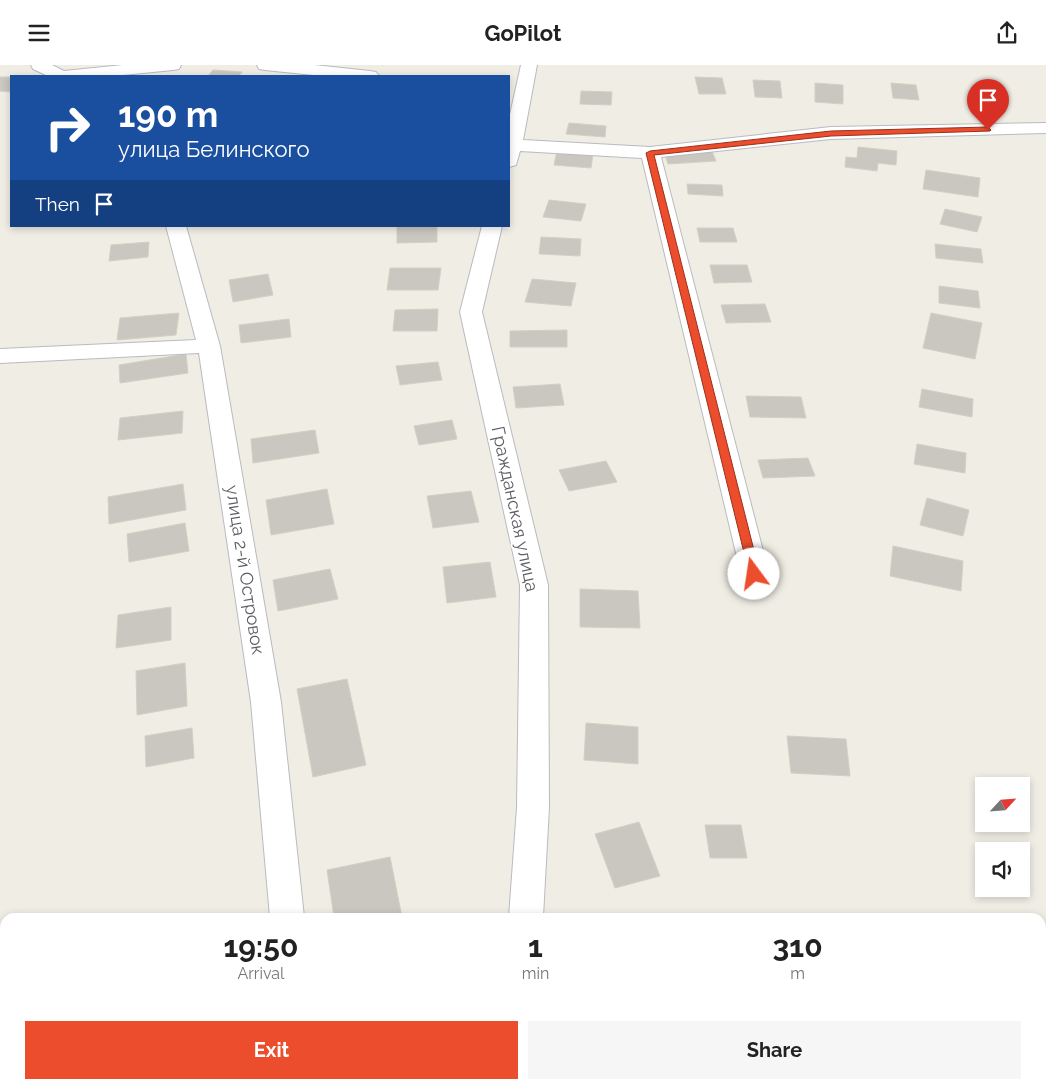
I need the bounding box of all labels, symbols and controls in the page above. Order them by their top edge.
icon: menu [25,19,53,47]
icon: share [993,19,1021,47]
text: GoPilot [485,20,561,46]
pin [967,79,1009,130]
icon: arrive [974,86,1002,114]
text: 190 m [118,94,218,135]
icon: right [35,95,100,160]
text: улица Белинского [118,136,310,162]
icon: arrive [90,190,118,218]
text: Then [35,193,80,215]
street label: Гражданская улица [488,424,543,593]
street label: улица 2-й Островок [222,484,269,656]
position arrow [727,547,779,599]
north arrow [975,777,1030,833]
map controls [975,777,1030,897]
button: sound [975,842,1030,897]
text: 19:50 [223,929,298,964]
text: 1 [528,929,543,964]
text: 310 [773,929,823,964]
text: Arrival [237,964,284,983]
text: min [522,964,549,983]
text: m [790,964,805,983]
button: Exit [25,1021,518,1079]
button: Share [528,1021,1021,1079]

